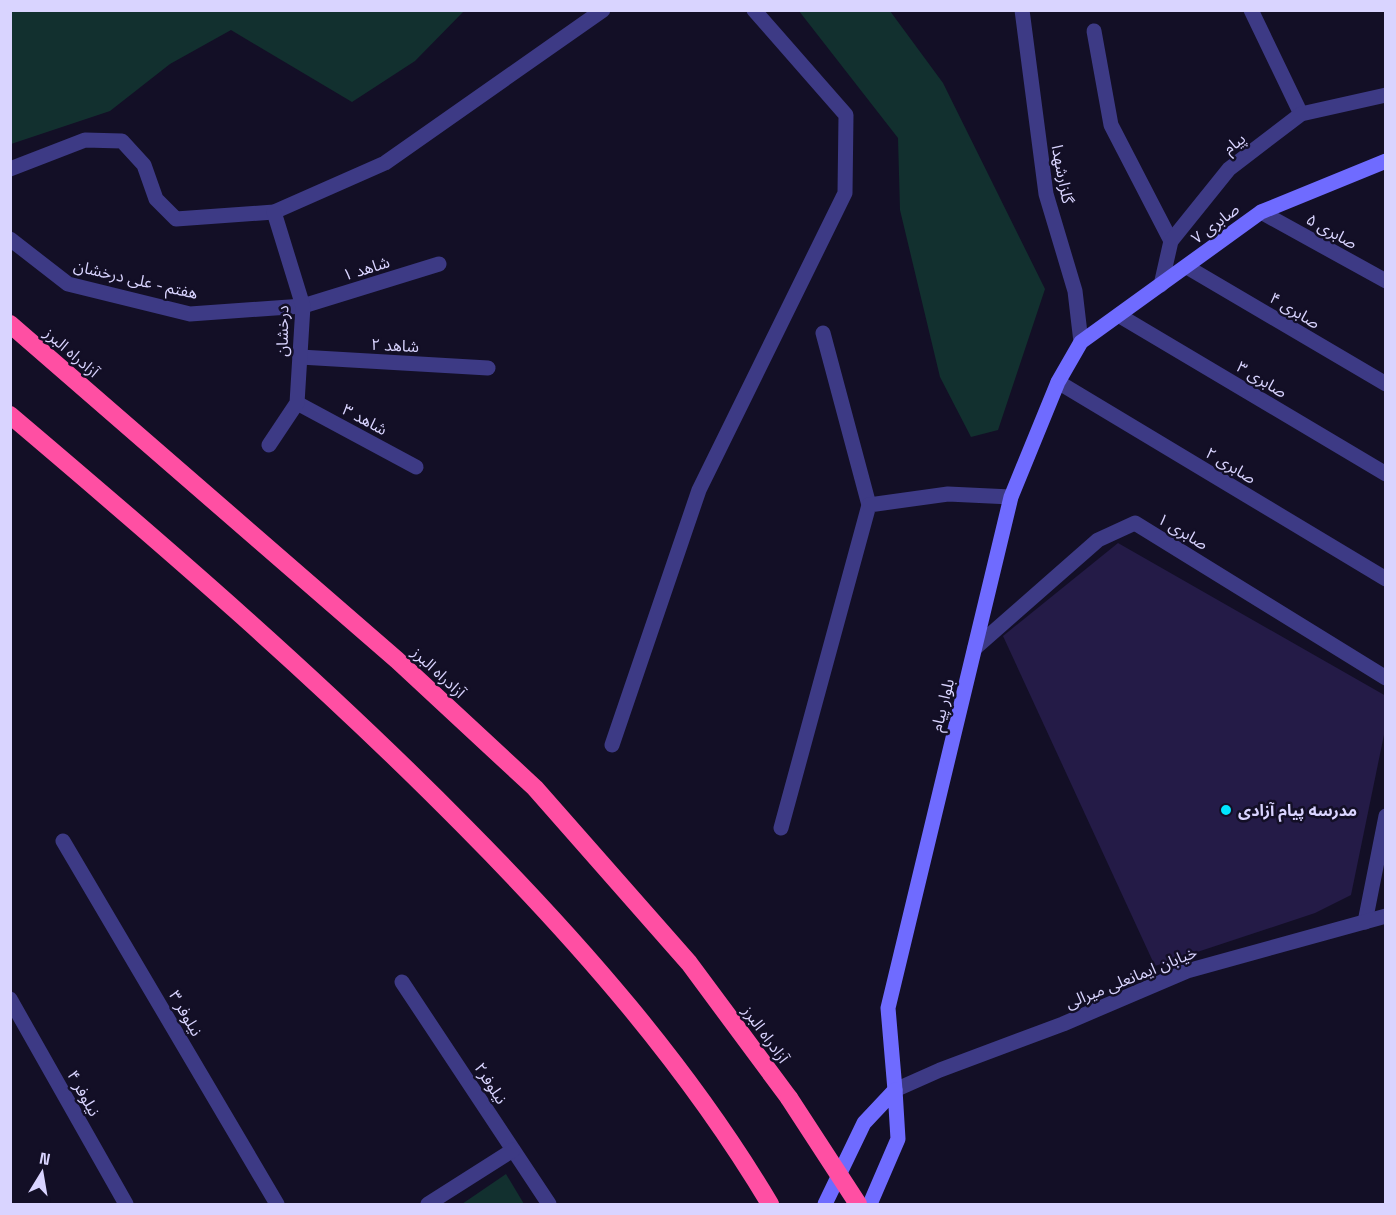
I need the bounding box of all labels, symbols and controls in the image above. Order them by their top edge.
street label: پیام [1219,128,1251,160]
street label: گلزارشهدا [1047,143,1079,206]
street label: صابری ۷ [1187,198,1244,248]
street label: صابری ۵ [1303,209,1361,254]
street label: شاهد ۱ [340,251,392,286]
street label: هفتم - علی درخشان [71,255,200,306]
street label: صابری ۴ [1266,287,1324,334]
street label: درخشان [272,305,293,357]
street label: آزادراه البرز [39,322,105,383]
street label: شاهد ۲ [370,334,420,357]
street label: صابری ۳ [1233,356,1291,403]
street label: شاهد ۳ [339,399,391,440]
street label: صابری ۲ [1202,442,1260,489]
street label: صابری ۱ [1154,508,1212,555]
street label: آزادراه البرز [407,641,471,704]
street label: بلوار پیام [926,677,961,734]
place label: مدرسه پیام آزادی [1238,800,1357,822]
marker: مدرسه پیام آزادی [1219,803,1233,817]
street label: خیابان ایمانعلی میرالی [1062,942,1200,1013]
street label: نیلوفر ۳ [164,987,207,1040]
street label: آزادراه البرز [737,1001,794,1068]
street label: ۲نیلوفر [469,1059,512,1108]
street label: نیلوفر ۴ [62,1067,105,1120]
north arrow [12,1143,72,1203]
text: N [37,1147,52,1170]

